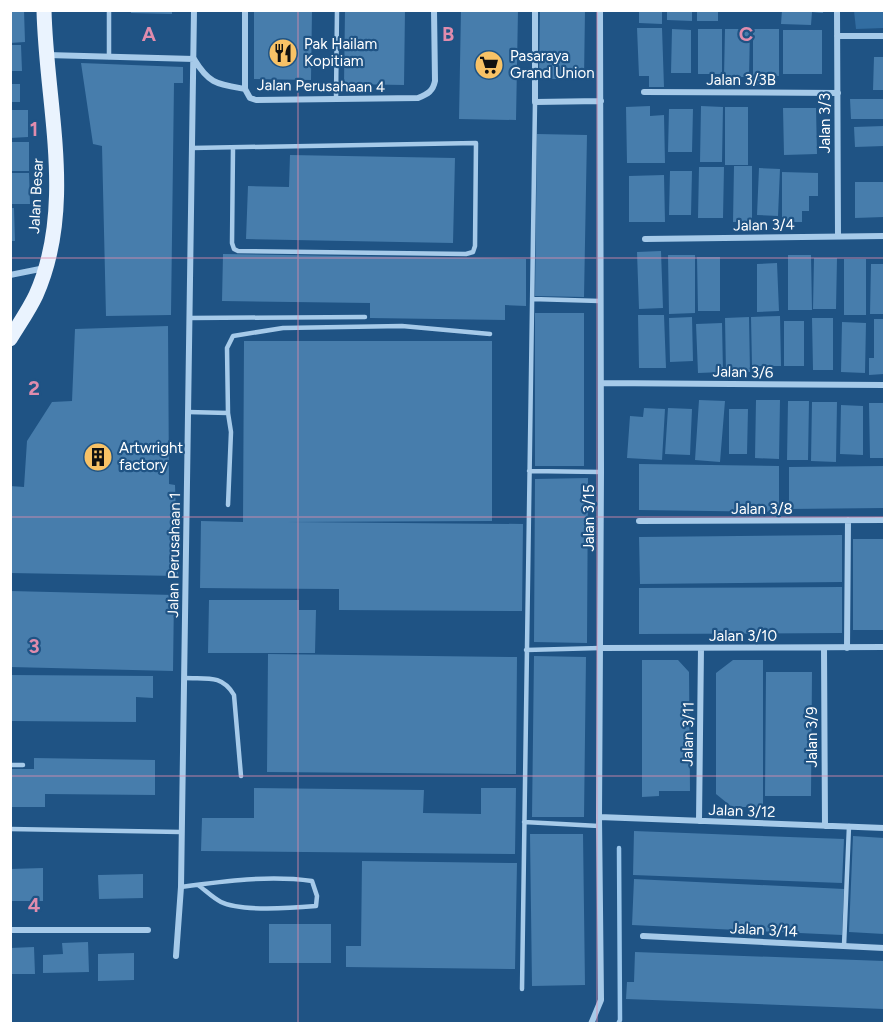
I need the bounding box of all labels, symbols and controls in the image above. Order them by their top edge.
text: A [142,22,157,46]
text: B [442,22,454,46]
text: C [739,22,753,46]
place label: Pak Hailam Kopitiam [304,35,377,70]
restaurant icon: Pak Hailam Kopitiam [267,37,299,69]
place label: Pasaraya Grand Union [510,47,595,82]
supermarket icon: Pasaraya Grand Union [473,49,505,81]
street label: Jalan 3/3B [706,71,776,89]
street label: Jalan Perusahaan 4 [257,76,385,96]
street label: Jalan 3/3 [816,93,834,153]
text: 1 [30,117,38,141]
street label: Jalan Besar [25,158,47,234]
street label: Jalan 3/4 [733,215,795,235]
street label: Jalan 3/6 [712,362,774,382]
text: 2 [28,376,40,400]
place label: Artwright factory [119,439,183,474]
building icon: Artwright factory [82,441,114,473]
street label: Jalan 3/15 [580,484,598,552]
street label: Jalan Perusahaan 1 [164,492,184,618]
street label: Jalan 3/8 [731,500,793,518]
street label: Jalan 3/10 [709,627,777,645]
text: 3 [28,634,40,658]
street label: Jalan 3/11 [678,701,698,767]
street label: Jalan 3/9 [803,707,821,767]
street label: Jalan 3/12 [708,801,776,821]
text: 4 [28,893,41,917]
street label: Jalan 3/14 [730,919,798,941]

